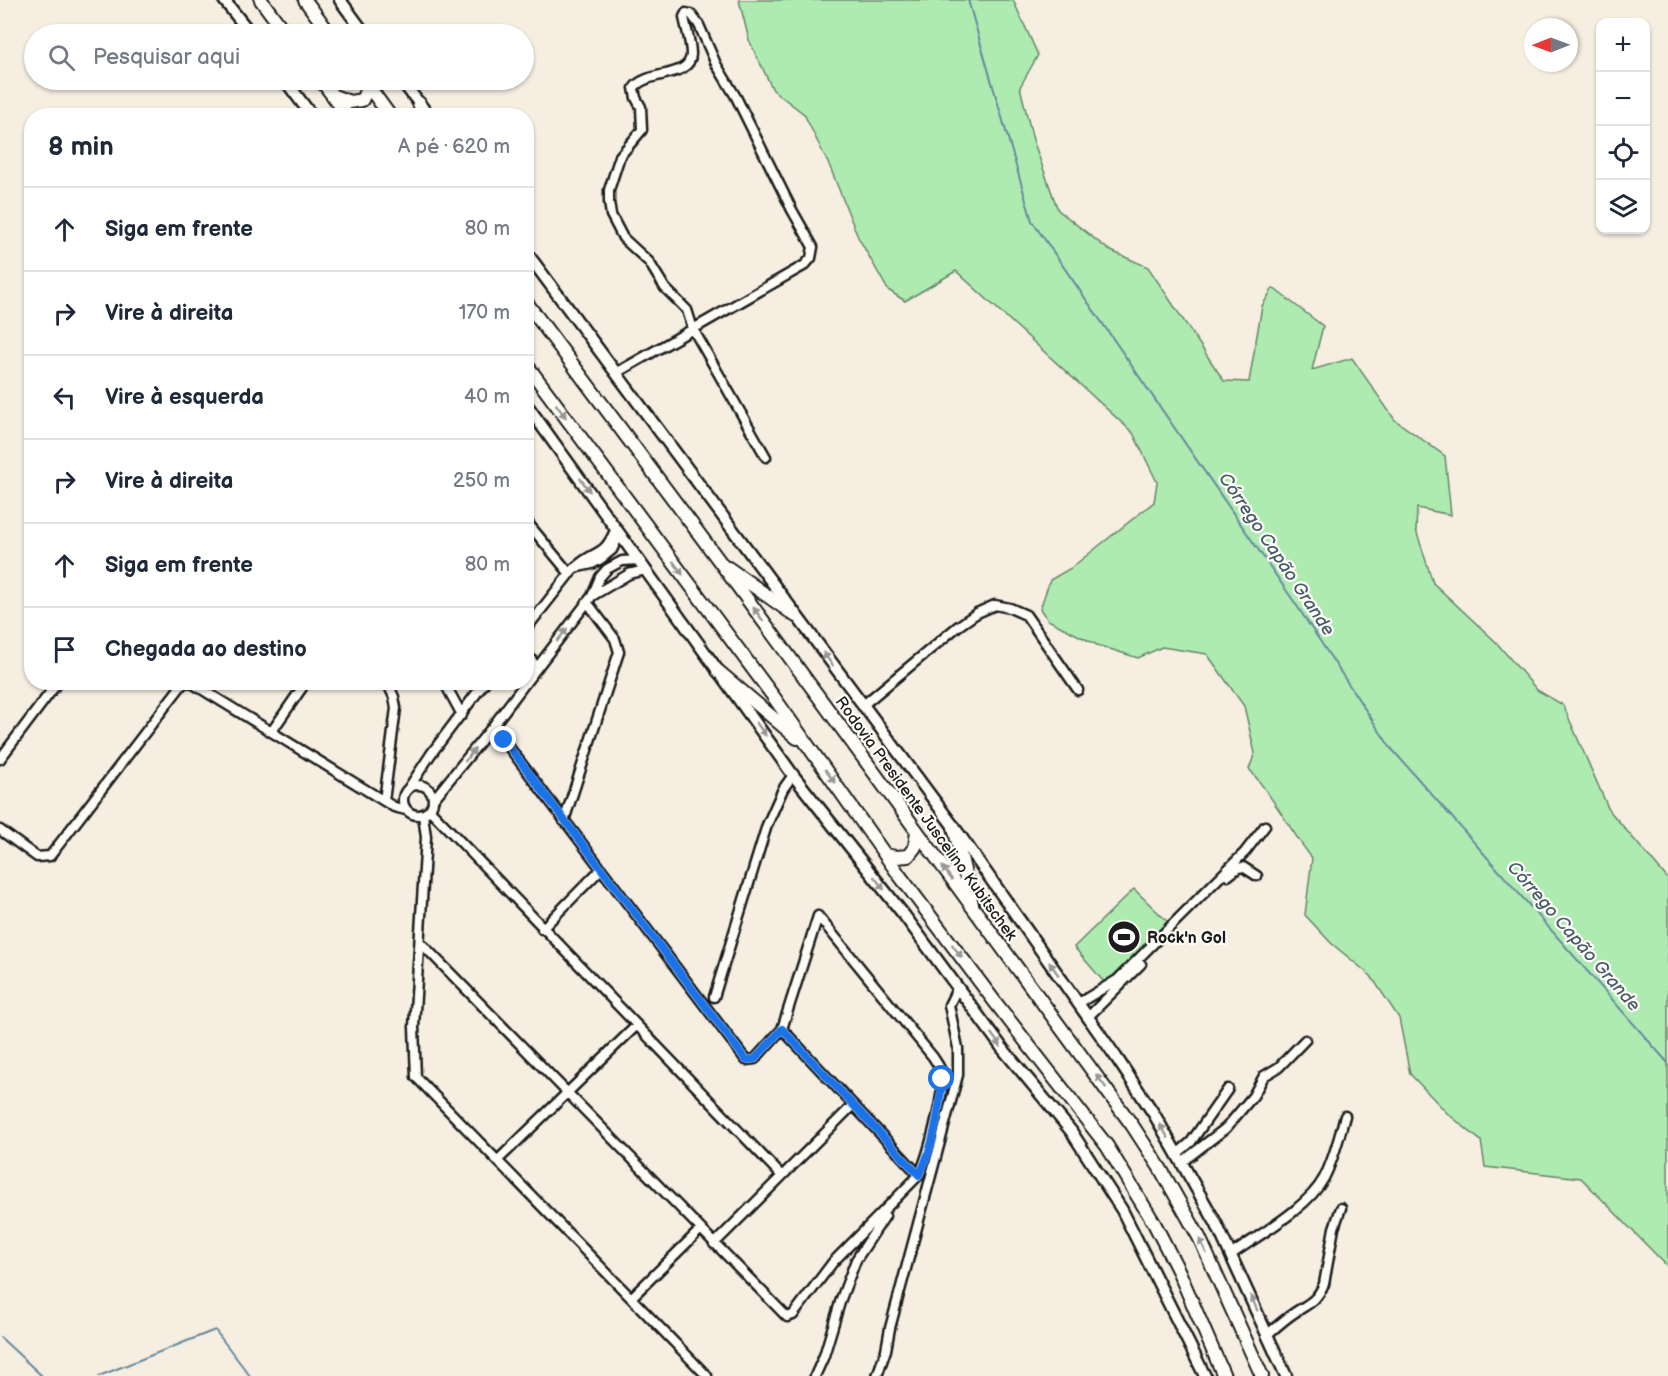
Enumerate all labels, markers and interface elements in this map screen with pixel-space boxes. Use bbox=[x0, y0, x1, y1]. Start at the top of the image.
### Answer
north arrow bbox=[1524, 18, 1578, 72]
map controls bbox=[1596, 18, 1650, 234]
button: + bbox=[1596, 18, 1650, 72]
search box bbox=[24, 24, 534, 90]
icon: search bbox=[45, 41, 78, 74]
text: Pesquisar aqui bbox=[93, 44, 240, 71]
button: − bbox=[1596, 72, 1650, 126]
button: locate bbox=[1596, 126, 1650, 180]
text: 8 min bbox=[48, 132, 114, 163]
text: A pé · 620 m bbox=[398, 135, 510, 159]
button: layers bbox=[1596, 180, 1650, 234]
icon: ahead bbox=[48, 213, 81, 246]
text: Siga em frente bbox=[105, 216, 253, 243]
text: 80 m bbox=[465, 217, 510, 241]
icon: right bbox=[48, 297, 81, 330]
text: Vire à direita bbox=[105, 300, 233, 327]
text: 170 m bbox=[459, 301, 510, 325]
icon: left bbox=[48, 381, 81, 414]
text: Vire à esquerda bbox=[105, 384, 264, 411]
text: 40 m bbox=[464, 385, 510, 409]
one-way arrow bbox=[555, 403, 568, 419]
icon: right bbox=[48, 465, 81, 498]
text: Vire à direita bbox=[105, 468, 233, 495]
text: 250 m bbox=[453, 469, 510, 493]
water label: Córrego Capão Grande bbox=[1214, 469, 1339, 640]
one-way arrow bbox=[579, 477, 591, 493]
icon: ahead bbox=[48, 549, 81, 582]
text: Siga em frente bbox=[105, 552, 253, 579]
text: 80 m bbox=[465, 553, 510, 577]
one-way arrow bbox=[671, 560, 683, 575]
one-way arrow bbox=[752, 607, 764, 623]
one-way arrow bbox=[555, 627, 568, 643]
icon: arrive bbox=[48, 633, 81, 666]
text: Chegada ao destino bbox=[105, 636, 307, 663]
one-way arrow bbox=[822, 652, 834, 668]
street label: Rodovia Presidente Juscelino Kubitschek bbox=[831, 693, 1021, 945]
one-way arrow bbox=[755, 720, 767, 736]
route end bbox=[490, 726, 516, 752]
one-way arrow bbox=[464, 747, 477, 763]
one-way arrow bbox=[823, 769, 835, 784]
water label: Córrego Capão Grande bbox=[1503, 857, 1645, 1016]
one-way arrow bbox=[941, 866, 953, 882]
one-way arrow bbox=[873, 876, 885, 891]
sports icon: Rock'n Gol bbox=[1106, 919, 1142, 955]
place label: Rock'n Gol bbox=[1147, 929, 1226, 948]
one-way arrow bbox=[951, 942, 963, 958]
one-way arrow bbox=[1048, 962, 1060, 978]
one-way arrow bbox=[990, 1031, 1002, 1047]
route start bbox=[928, 1065, 954, 1091]
one-way arrow bbox=[1095, 1073, 1107, 1089]
one-way arrow bbox=[1158, 1123, 1169, 1139]
one-way arrow bbox=[1199, 1238, 1208, 1255]
one-way arrow bbox=[1249, 1294, 1259, 1312]

